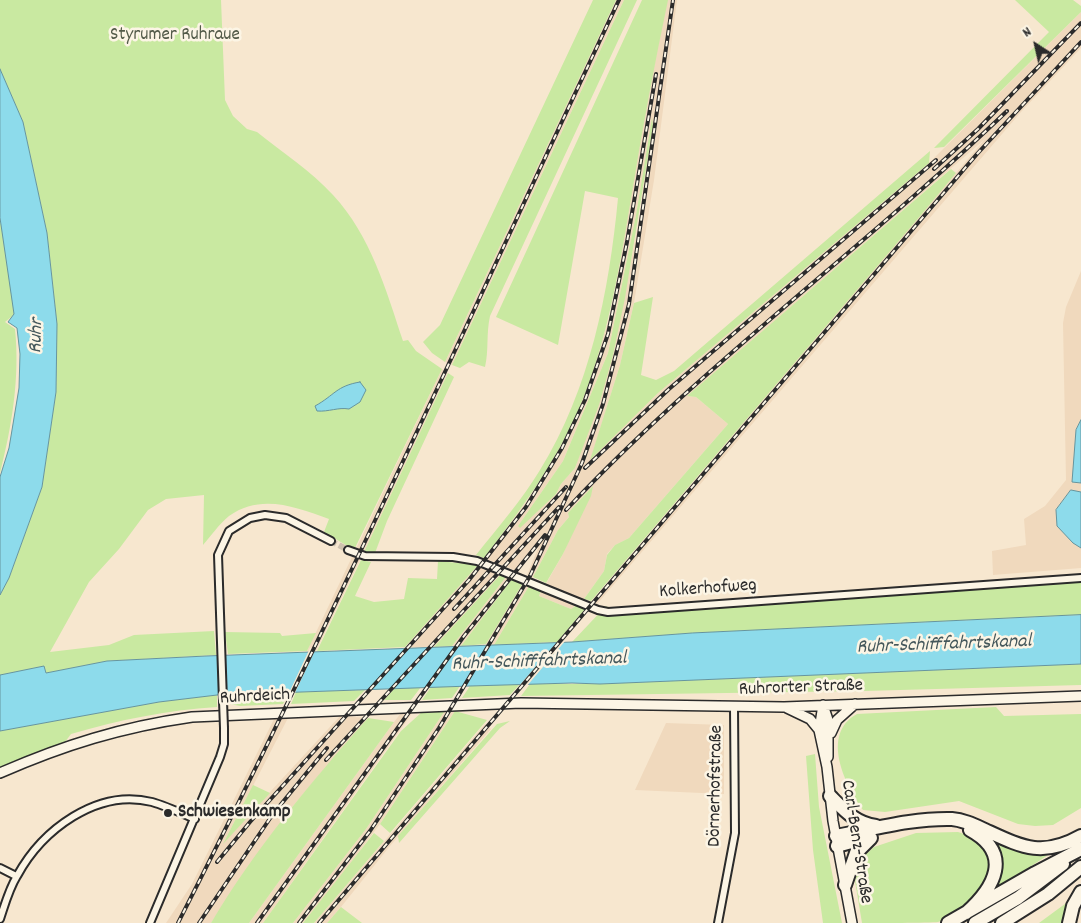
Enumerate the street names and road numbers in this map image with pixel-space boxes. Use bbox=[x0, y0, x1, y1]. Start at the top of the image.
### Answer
street label: Kolkerhofweg bbox=[658, 575, 758, 605]
street label: Ruhrorter Straße bbox=[739, 675, 863, 703]
street label: Ruhrdeich bbox=[219, 685, 291, 711]
street label: Dörnerhofstraße bbox=[705, 725, 729, 847]
street label: Carl-Benz-Straße bbox=[834, 779, 876, 905]

